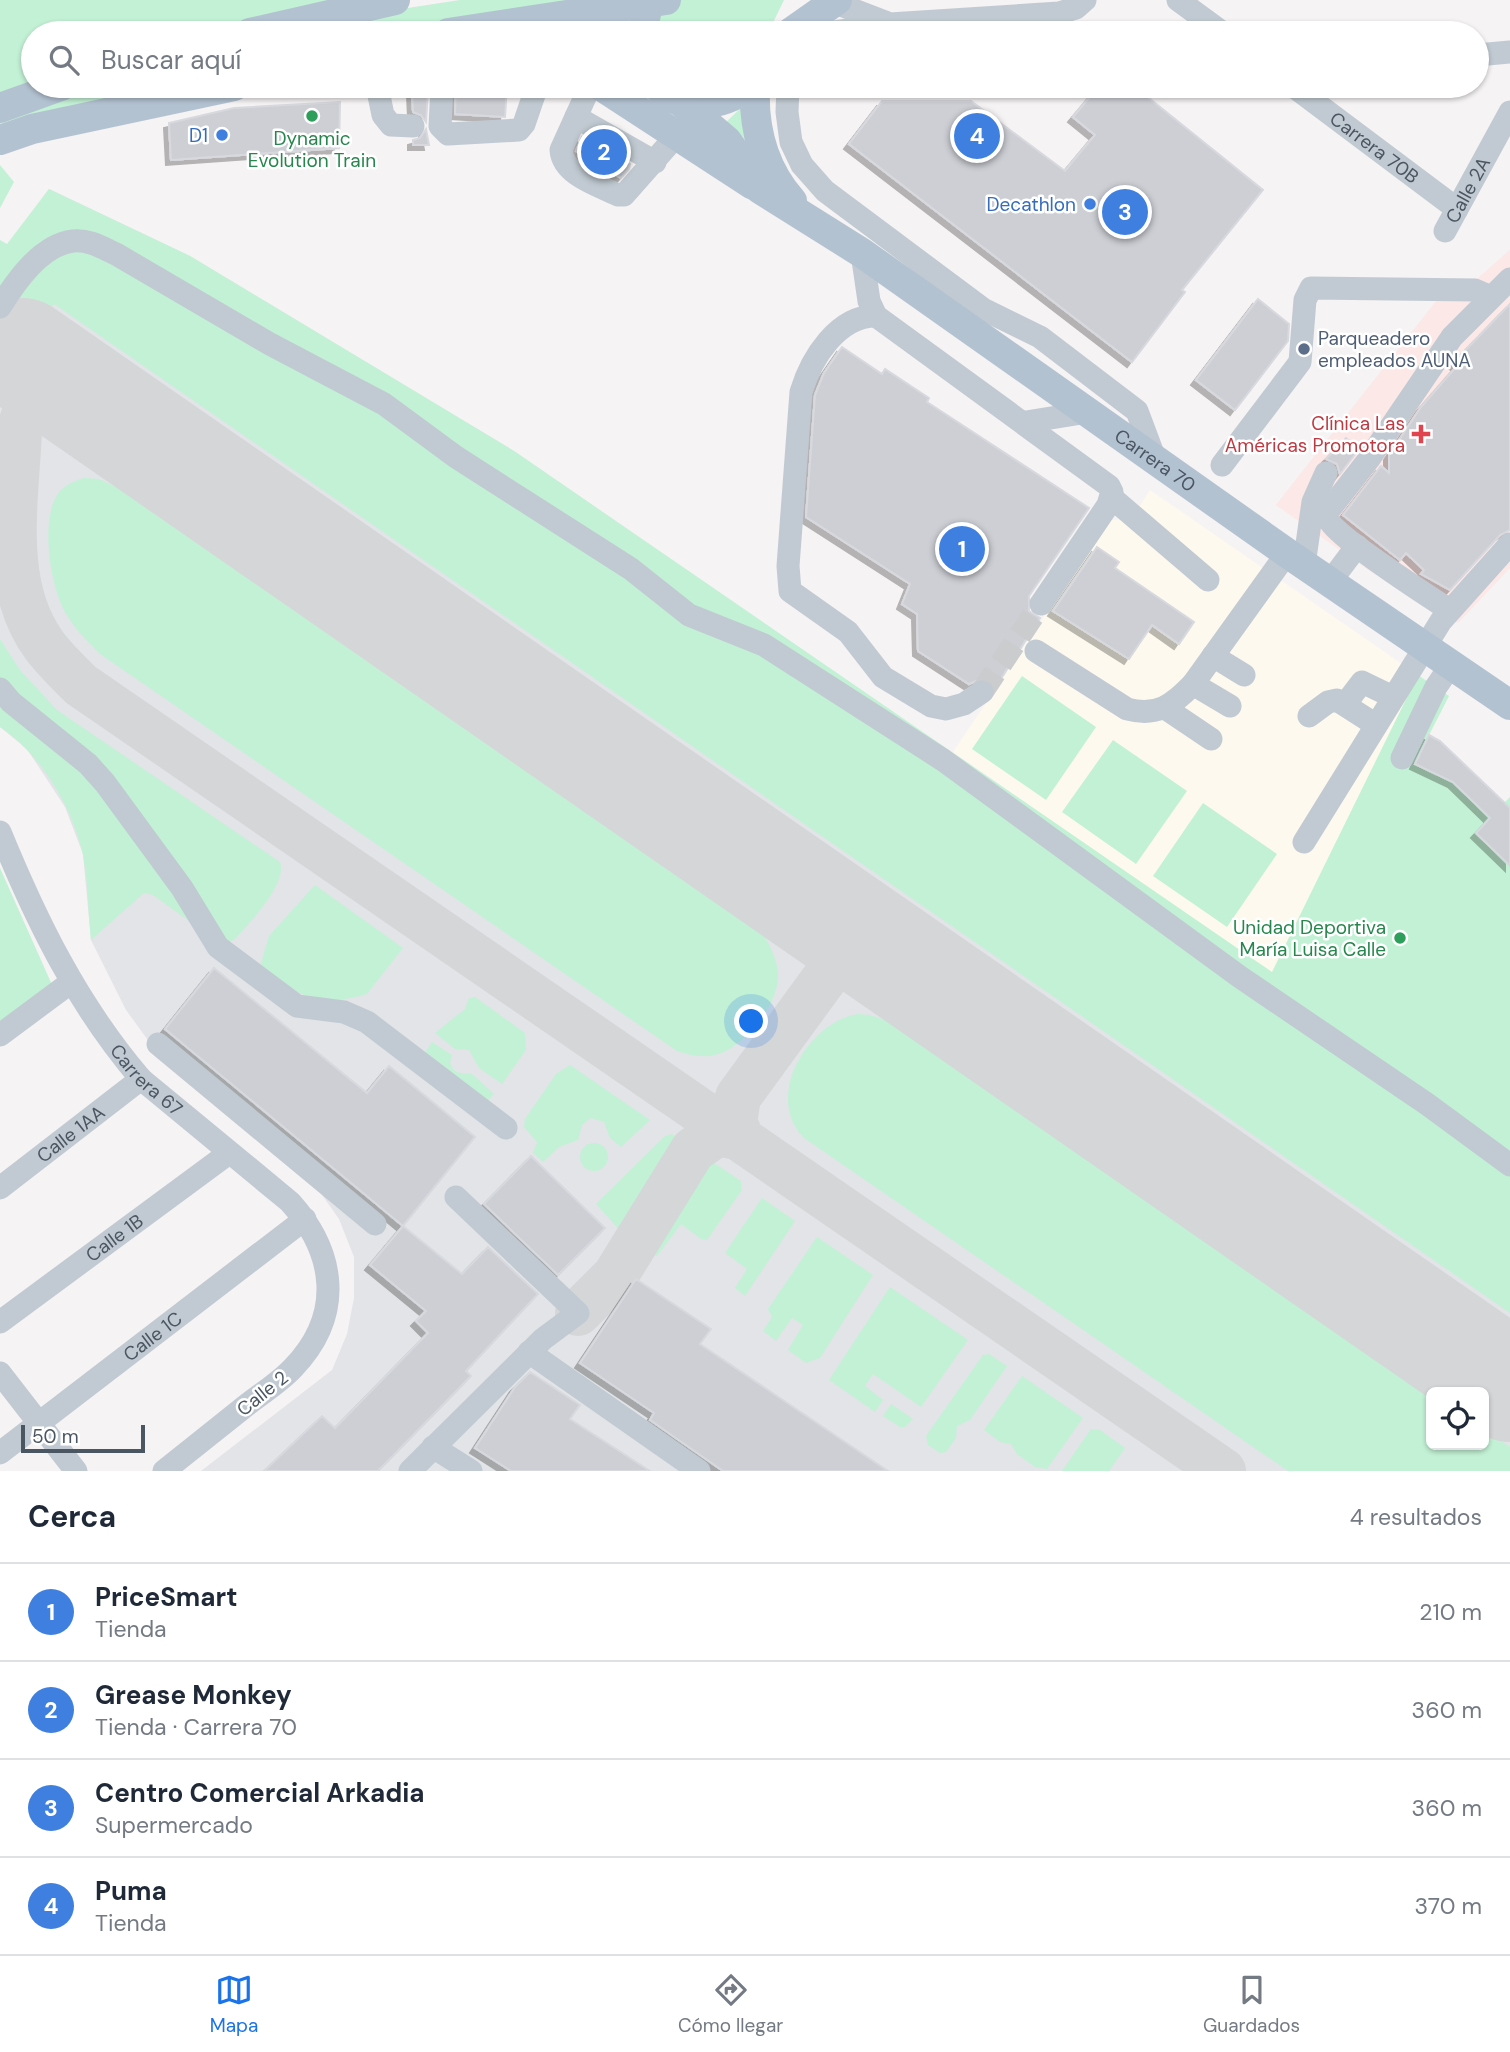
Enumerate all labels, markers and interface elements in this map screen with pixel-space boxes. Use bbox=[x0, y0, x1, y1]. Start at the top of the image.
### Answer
search box bbox=[21, 21, 1489, 98]
icon: search bbox=[45, 41, 83, 79]
text: Buscar aquí bbox=[101, 43, 241, 77]
street label: Carrera 70B bbox=[1325, 106, 1424, 189]
marker: Dynamic Evolution Train bbox=[304, 108, 320, 124]
pin: 4 bbox=[954, 110, 1000, 162]
place label: D1 bbox=[189, 123, 208, 148]
place label: Dynamic Evolution Train bbox=[248, 126, 376, 173]
pin: 2 bbox=[581, 126, 627, 178]
marker: D1 bbox=[214, 127, 230, 143]
street label: Calle 2A bbox=[1440, 152, 1496, 228]
pin: 3 bbox=[1102, 186, 1148, 238]
place label: Decathlon bbox=[986, 192, 1076, 217]
marker: Decathlon bbox=[1082, 196, 1098, 212]
place label: Parqueadero empleados AUNA bbox=[1318, 326, 1471, 373]
marker: Parqueadero empleados AUNA bbox=[1296, 341, 1312, 357]
place label: Clínica Las Américas Promotora bbox=[1225, 411, 1405, 458]
street label: Carrera 70 bbox=[1110, 423, 1201, 498]
marker: Clínica Las Américas Promotora bbox=[1411, 424, 1431, 444]
pin: 1 bbox=[939, 523, 985, 575]
place label: Unidad Deportiva María Luisa Calle bbox=[1233, 915, 1386, 962]
marker: Unidad Deportiva María Luisa Calle bbox=[1392, 930, 1408, 946]
your location bbox=[734, 1004, 768, 1038]
street label: Carrera 67 bbox=[104, 1039, 188, 1121]
street label: Calle 1AA bbox=[32, 1100, 110, 1168]
street label: Calle 1B bbox=[81, 1209, 148, 1268]
street label: Calle 1C bbox=[118, 1306, 187, 1367]
street label: Calle 2 bbox=[231, 1365, 293, 1422]
map controls bbox=[1426, 1387, 1489, 1450]
button: locate bbox=[1426, 1387, 1489, 1450]
scale bar bbox=[21, 1422, 145, 1454]
text: 50 m bbox=[32, 1424, 79, 1449]
text: Cerca bbox=[28, 1497, 116, 1536]
text: 4 resultados bbox=[1350, 1502, 1482, 1532]
text: PriceSmart bbox=[95, 1580, 237, 1614]
text: 1 bbox=[47, 1597, 55, 1627]
text: 210 m bbox=[1419, 1597, 1482, 1627]
text: Tienda bbox=[95, 1614, 167, 1644]
text: Grease Monkey bbox=[95, 1678, 292, 1712]
text: 2 bbox=[44, 1695, 58, 1725]
text: 360 m bbox=[1412, 1695, 1482, 1725]
text: Tienda · Carrera 70 bbox=[95, 1712, 297, 1742]
text: Centro Comercial Arkadia bbox=[95, 1776, 425, 1810]
text: 3 bbox=[44, 1793, 58, 1823]
text: 360 m bbox=[1412, 1793, 1482, 1823]
text: Supermercado bbox=[95, 1810, 253, 1840]
text: Puma bbox=[95, 1874, 167, 1908]
text: 4 bbox=[44, 1891, 58, 1921]
text: 370 m bbox=[1414, 1891, 1482, 1921]
text: Tienda bbox=[95, 1908, 167, 1938]
tab: Mapa bbox=[210, 1971, 258, 2038]
tab: Cómo llegar bbox=[678, 1971, 783, 2038]
tab: Guardados bbox=[1203, 1971, 1300, 2038]

